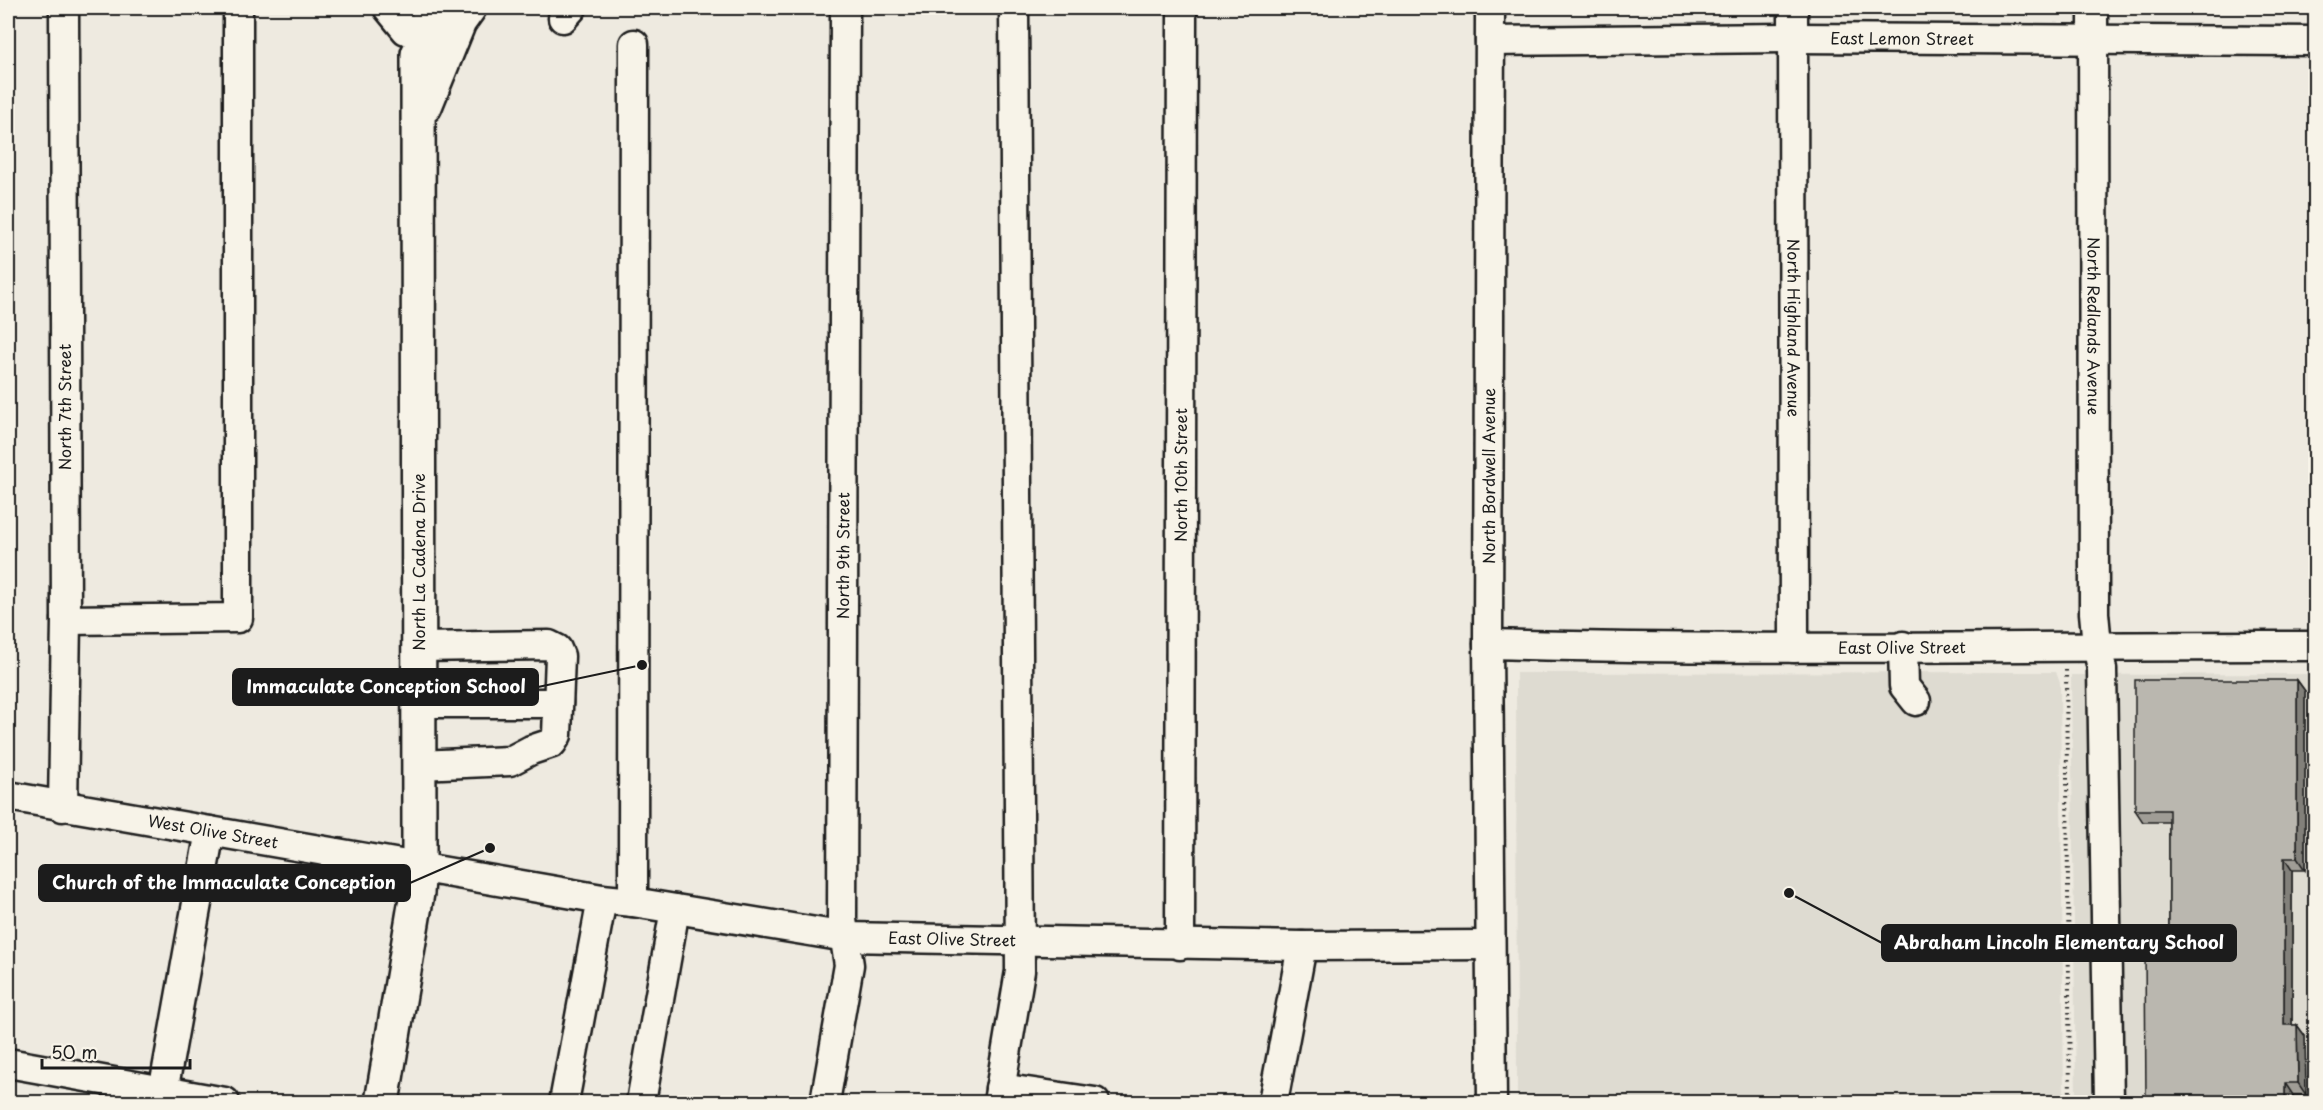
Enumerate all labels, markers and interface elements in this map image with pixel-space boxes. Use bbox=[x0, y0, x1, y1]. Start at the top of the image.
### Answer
street label: East Lemon Street bbox=[1830, 25, 1974, 50]
street label: North Redlands Avenue bbox=[2082, 237, 2107, 415]
street label: North Highland Avenue bbox=[1782, 239, 1807, 417]
street label: North 7th Street bbox=[52, 343, 76, 470]
street label: North Bordwell Avenue bbox=[1476, 388, 1500, 564]
street label: North 10th Street bbox=[1168, 407, 1192, 542]
street label: North La Cadena Drive bbox=[406, 473, 430, 651]
street label: North 9th Street bbox=[830, 492, 854, 619]
street label: East Olive Street bbox=[1838, 634, 1966, 659]
callout: Immaculate Conception School bbox=[233, 669, 538, 705]
text: Immaculate Conception School bbox=[246, 672, 526, 699]
street label: West Olive Street bbox=[146, 807, 281, 854]
callout: Church of the Immaculate Conception bbox=[39, 865, 410, 901]
text: Church of the Immaculate Conception bbox=[52, 868, 396, 895]
street label: East Olive Street bbox=[888, 925, 1017, 951]
callout: Abraham Lincoln Elementary School bbox=[1882, 925, 2236, 961]
text: Abraham Lincoln Elementary School bbox=[1894, 928, 2224, 955]
scale bar bbox=[42, 1032, 190, 1070]
text: 50 m bbox=[51, 1038, 98, 1065]

